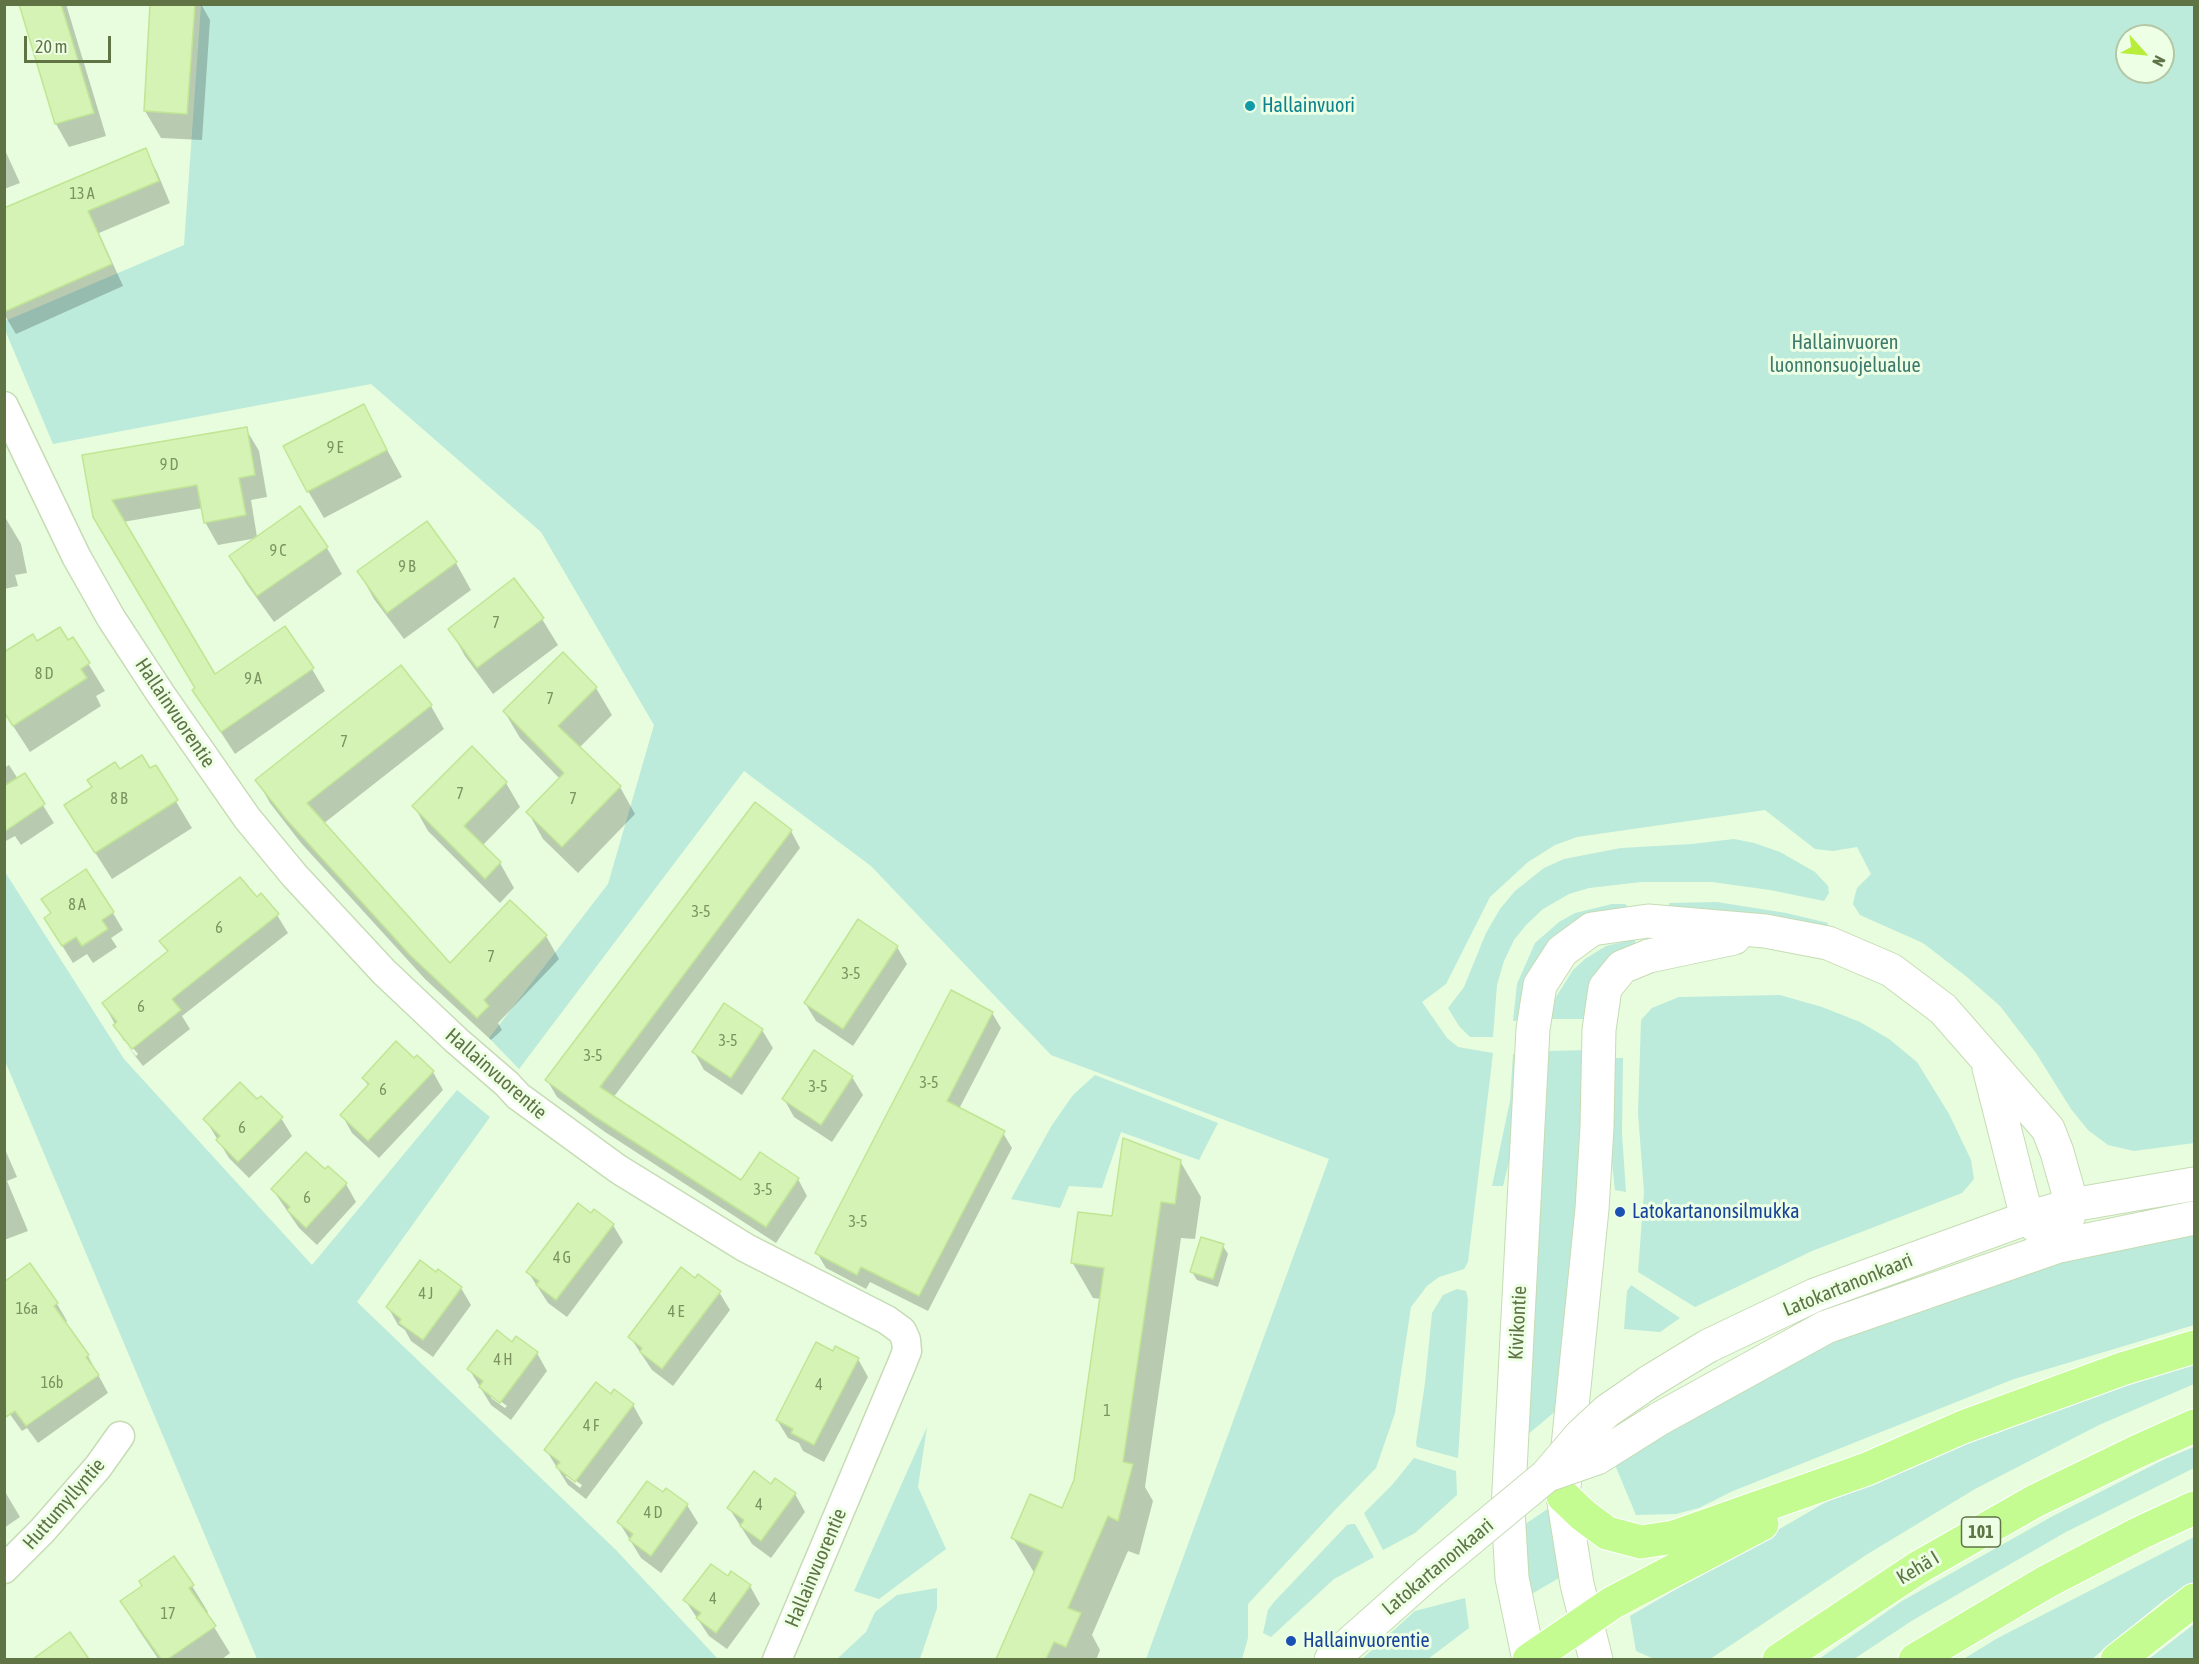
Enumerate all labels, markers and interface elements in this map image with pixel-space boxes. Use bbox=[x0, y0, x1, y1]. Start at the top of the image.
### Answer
scale bar bbox=[27, 24, 114, 62]
north arrow bbox=[2115, 24, 2175, 84]
text: 20 m bbox=[35, 36, 67, 57]
text: N bbox=[2149, 53, 2169, 70]
place label: Hallainvuori bbox=[1262, 94, 1355, 118]
marker: Hallainvuori bbox=[1243, 99, 1257, 113]
house number: 13 A bbox=[69, 184, 95, 204]
park label: Hallainvuoren luonnonsuojelualue bbox=[1770, 331, 1920, 378]
house number: 9 E bbox=[327, 438, 343, 458]
house number: 9 D bbox=[160, 455, 178, 475]
house number: 9 C bbox=[270, 541, 286, 561]
house number: 9 B bbox=[398, 557, 416, 577]
house number: 7 bbox=[492, 613, 500, 633]
street label: Hallainvuorentie bbox=[130, 654, 220, 772]
house number: 8 D bbox=[35, 664, 53, 684]
house number: 9 A bbox=[244, 669, 262, 689]
house number: 7 bbox=[546, 689, 554, 709]
house number: 7 bbox=[340, 732, 348, 752]
house number: 7 bbox=[456, 784, 464, 804]
house number: 8 B bbox=[110, 789, 128, 809]
house number: 7 bbox=[569, 789, 577, 809]
house number: 8 A bbox=[68, 895, 86, 915]
house number: 3-5 bbox=[691, 902, 711, 922]
house number: 6 bbox=[215, 918, 223, 938]
house number: 7 bbox=[487, 947, 495, 967]
house number: 3-5 bbox=[841, 964, 861, 984]
house number: 6 bbox=[137, 997, 145, 1017]
street label: Hallainvuorentie bbox=[440, 1023, 552, 1125]
house number: 3-5 bbox=[718, 1031, 738, 1051]
house number: 3-5 bbox=[583, 1046, 603, 1066]
house number: 3-5 bbox=[919, 1073, 939, 1093]
house number: 3-5 bbox=[808, 1077, 828, 1097]
house number: 6 bbox=[379, 1080, 387, 1100]
house number: 6 bbox=[238, 1118, 246, 1138]
house number: 3-5 bbox=[753, 1180, 773, 1200]
house number: 6 bbox=[303, 1188, 311, 1208]
place label: Latokartanonsilmukka bbox=[1632, 1200, 1800, 1224]
marker: Latokartanonsilmukka bbox=[1613, 1205, 1627, 1219]
house number: 3-5 bbox=[848, 1212, 868, 1232]
house number: 4 G bbox=[553, 1248, 571, 1268]
street label: Latokartanonkaari bbox=[1780, 1248, 1916, 1322]
house number: 4 J bbox=[419, 1284, 433, 1304]
street label: Kivikontie bbox=[1504, 1285, 1532, 1361]
house number: 16a bbox=[16, 1299, 38, 1319]
house number: 4 E bbox=[668, 1302, 684, 1322]
house number: 4 H bbox=[493, 1350, 513, 1370]
house number: 16b bbox=[41, 1373, 63, 1393]
house number: 4 bbox=[815, 1375, 823, 1395]
house number: 1 bbox=[1103, 1401, 1111, 1421]
house number: 4 F bbox=[583, 1416, 599, 1436]
street label: Huttumyllyntie bbox=[18, 1454, 110, 1554]
house number: 4 bbox=[755, 1495, 763, 1515]
house number: 4 D bbox=[644, 1503, 662, 1523]
street label: Hallainvuorentie bbox=[780, 1505, 852, 1631]
street label: Latokartanonkaari bbox=[1378, 1514, 1498, 1620]
road number: 101 bbox=[1962, 1517, 2000, 1547]
street label: Kehä I bbox=[1892, 1546, 1944, 1590]
house number: 4 bbox=[709, 1589, 717, 1609]
house number: 17 bbox=[160, 1604, 176, 1624]
place label: Hallainvuorentie bbox=[1303, 1629, 1430, 1653]
marker: Hallainvuorentie bbox=[1284, 1634, 1298, 1648]

